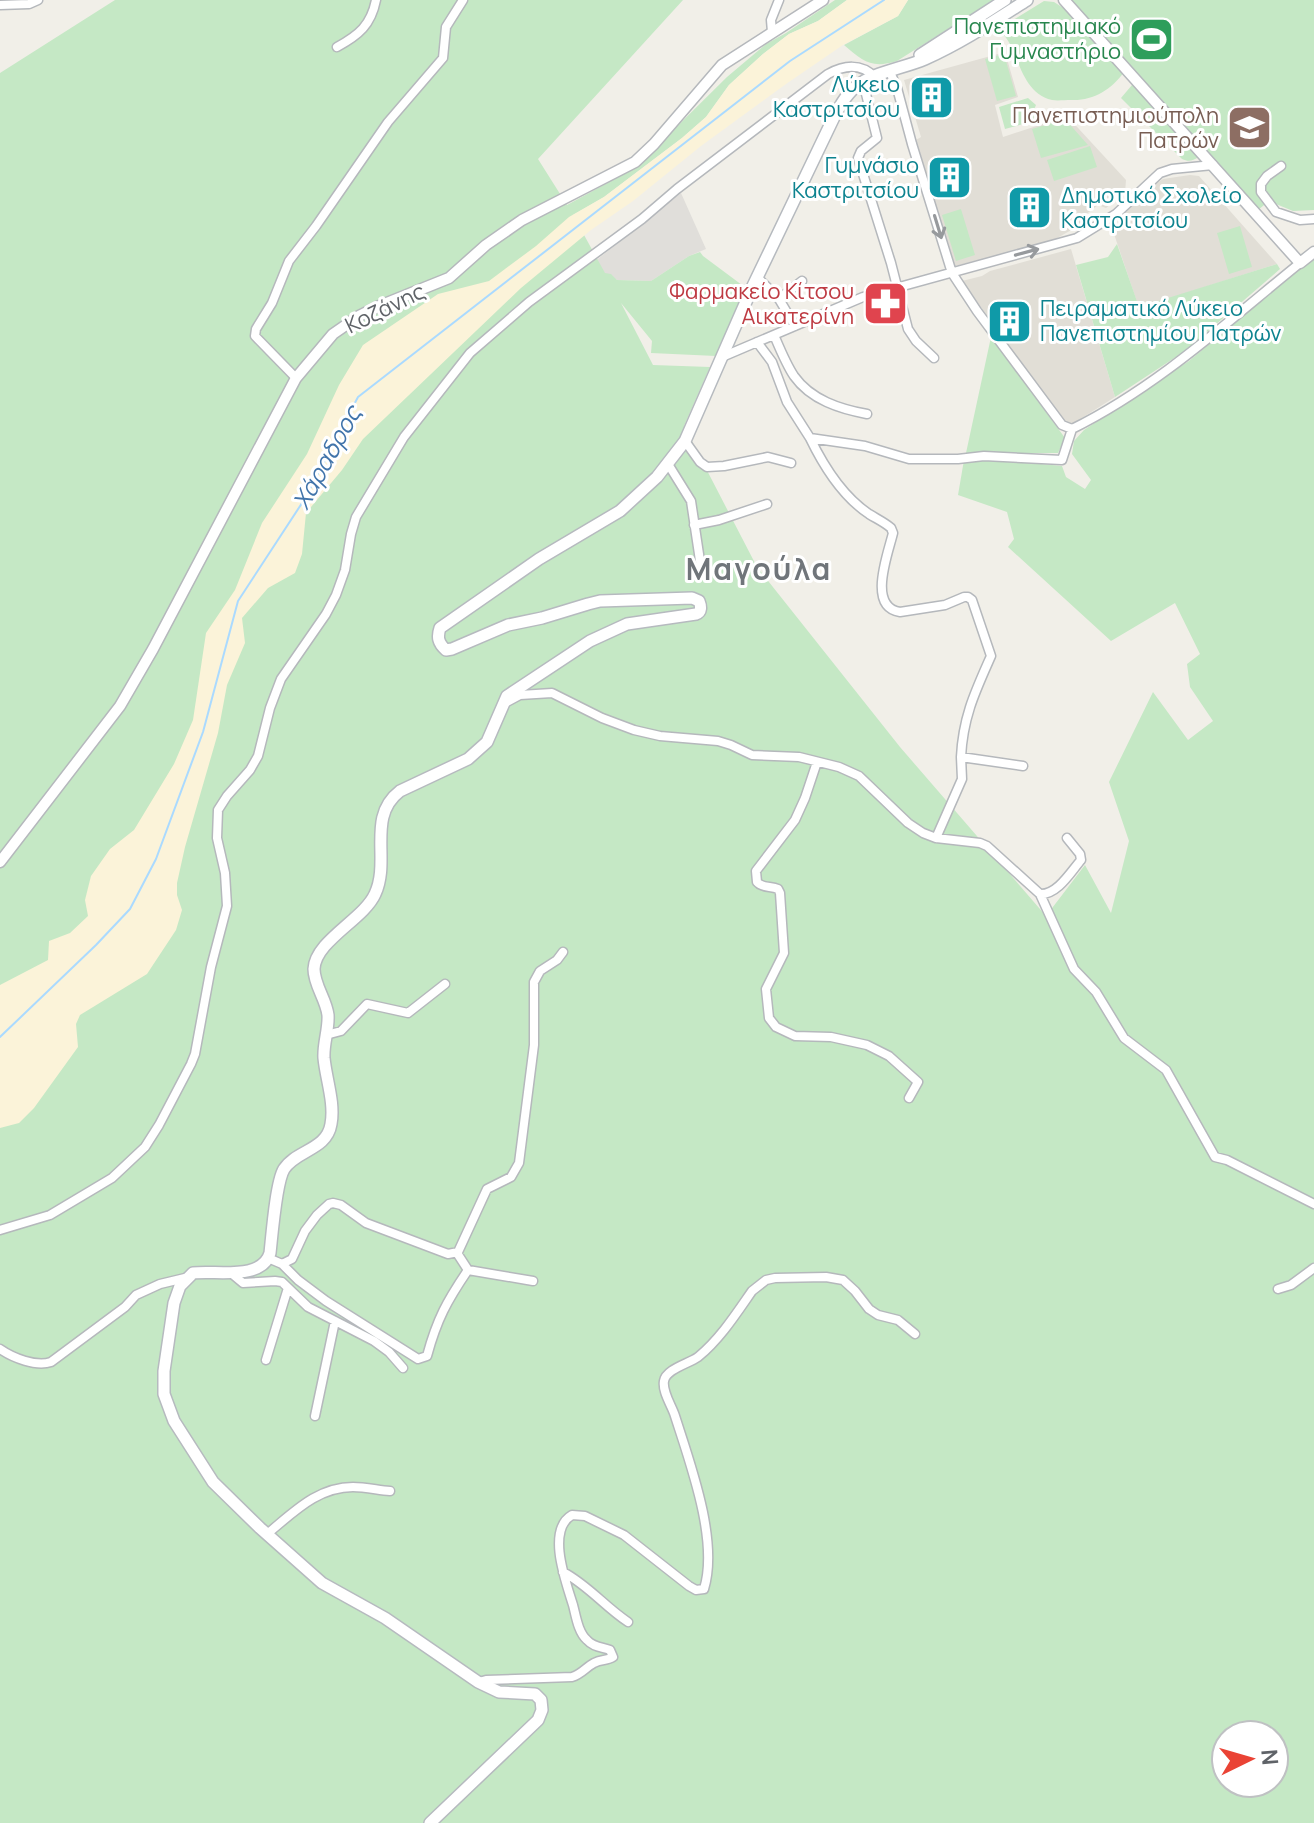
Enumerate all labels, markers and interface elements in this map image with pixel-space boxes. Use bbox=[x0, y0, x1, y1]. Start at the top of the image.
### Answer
place label: Πανεπιστημιακό Γυμναστήριο bbox=[954, 11, 1121, 66]
sports icon: Πανεπιστημιακό Γυμναστήριο bbox=[1128, 15, 1176, 63]
place label: Λύκειο Καστριτσίου bbox=[773, 69, 900, 124]
building icon: Λύκειο Καστριτσίου bbox=[907, 73, 955, 121]
place label: Πανεπιστημιούπολη Πατρών bbox=[1012, 100, 1219, 155]
school or university icon: Πανεπιστημιούπολη Πατρών bbox=[1226, 104, 1274, 152]
place label: Γυμνάσιο Καστριτσίου bbox=[792, 150, 919, 205]
building icon: Γυμνάσιο Καστριτσίου bbox=[926, 154, 974, 202]
place label: Δημοτικό Σχολείο Καστριτσίου bbox=[1061, 180, 1242, 235]
building icon: Δημοτικό Σχολείο Καστριτσίου bbox=[1006, 184, 1054, 232]
one-way arrow bbox=[931, 213, 946, 239]
one-way arrow bbox=[1014, 244, 1040, 259]
street label: Κοζάνης bbox=[340, 276, 430, 340]
place label: Φαρμακείο Κίτσου Αικατερίνη bbox=[669, 276, 854, 331]
pharmacy icon: Φαρμακείο Κίτσου Αικατερίνη bbox=[861, 280, 909, 328]
place label: Πειραματικό Λύκειο Πανεπιστημίου Πατρών bbox=[1040, 293, 1281, 348]
building icon: Πειραματικό Λύκειο Πανεπιστημίου Πατρών bbox=[985, 297, 1033, 345]
water label: Χάραδρος bbox=[284, 398, 369, 515]
district label: Μαγούλα bbox=[686, 548, 832, 589]
north arrow bbox=[1210, 1719, 1290, 1799]
text: N bbox=[1254, 1748, 1286, 1766]

